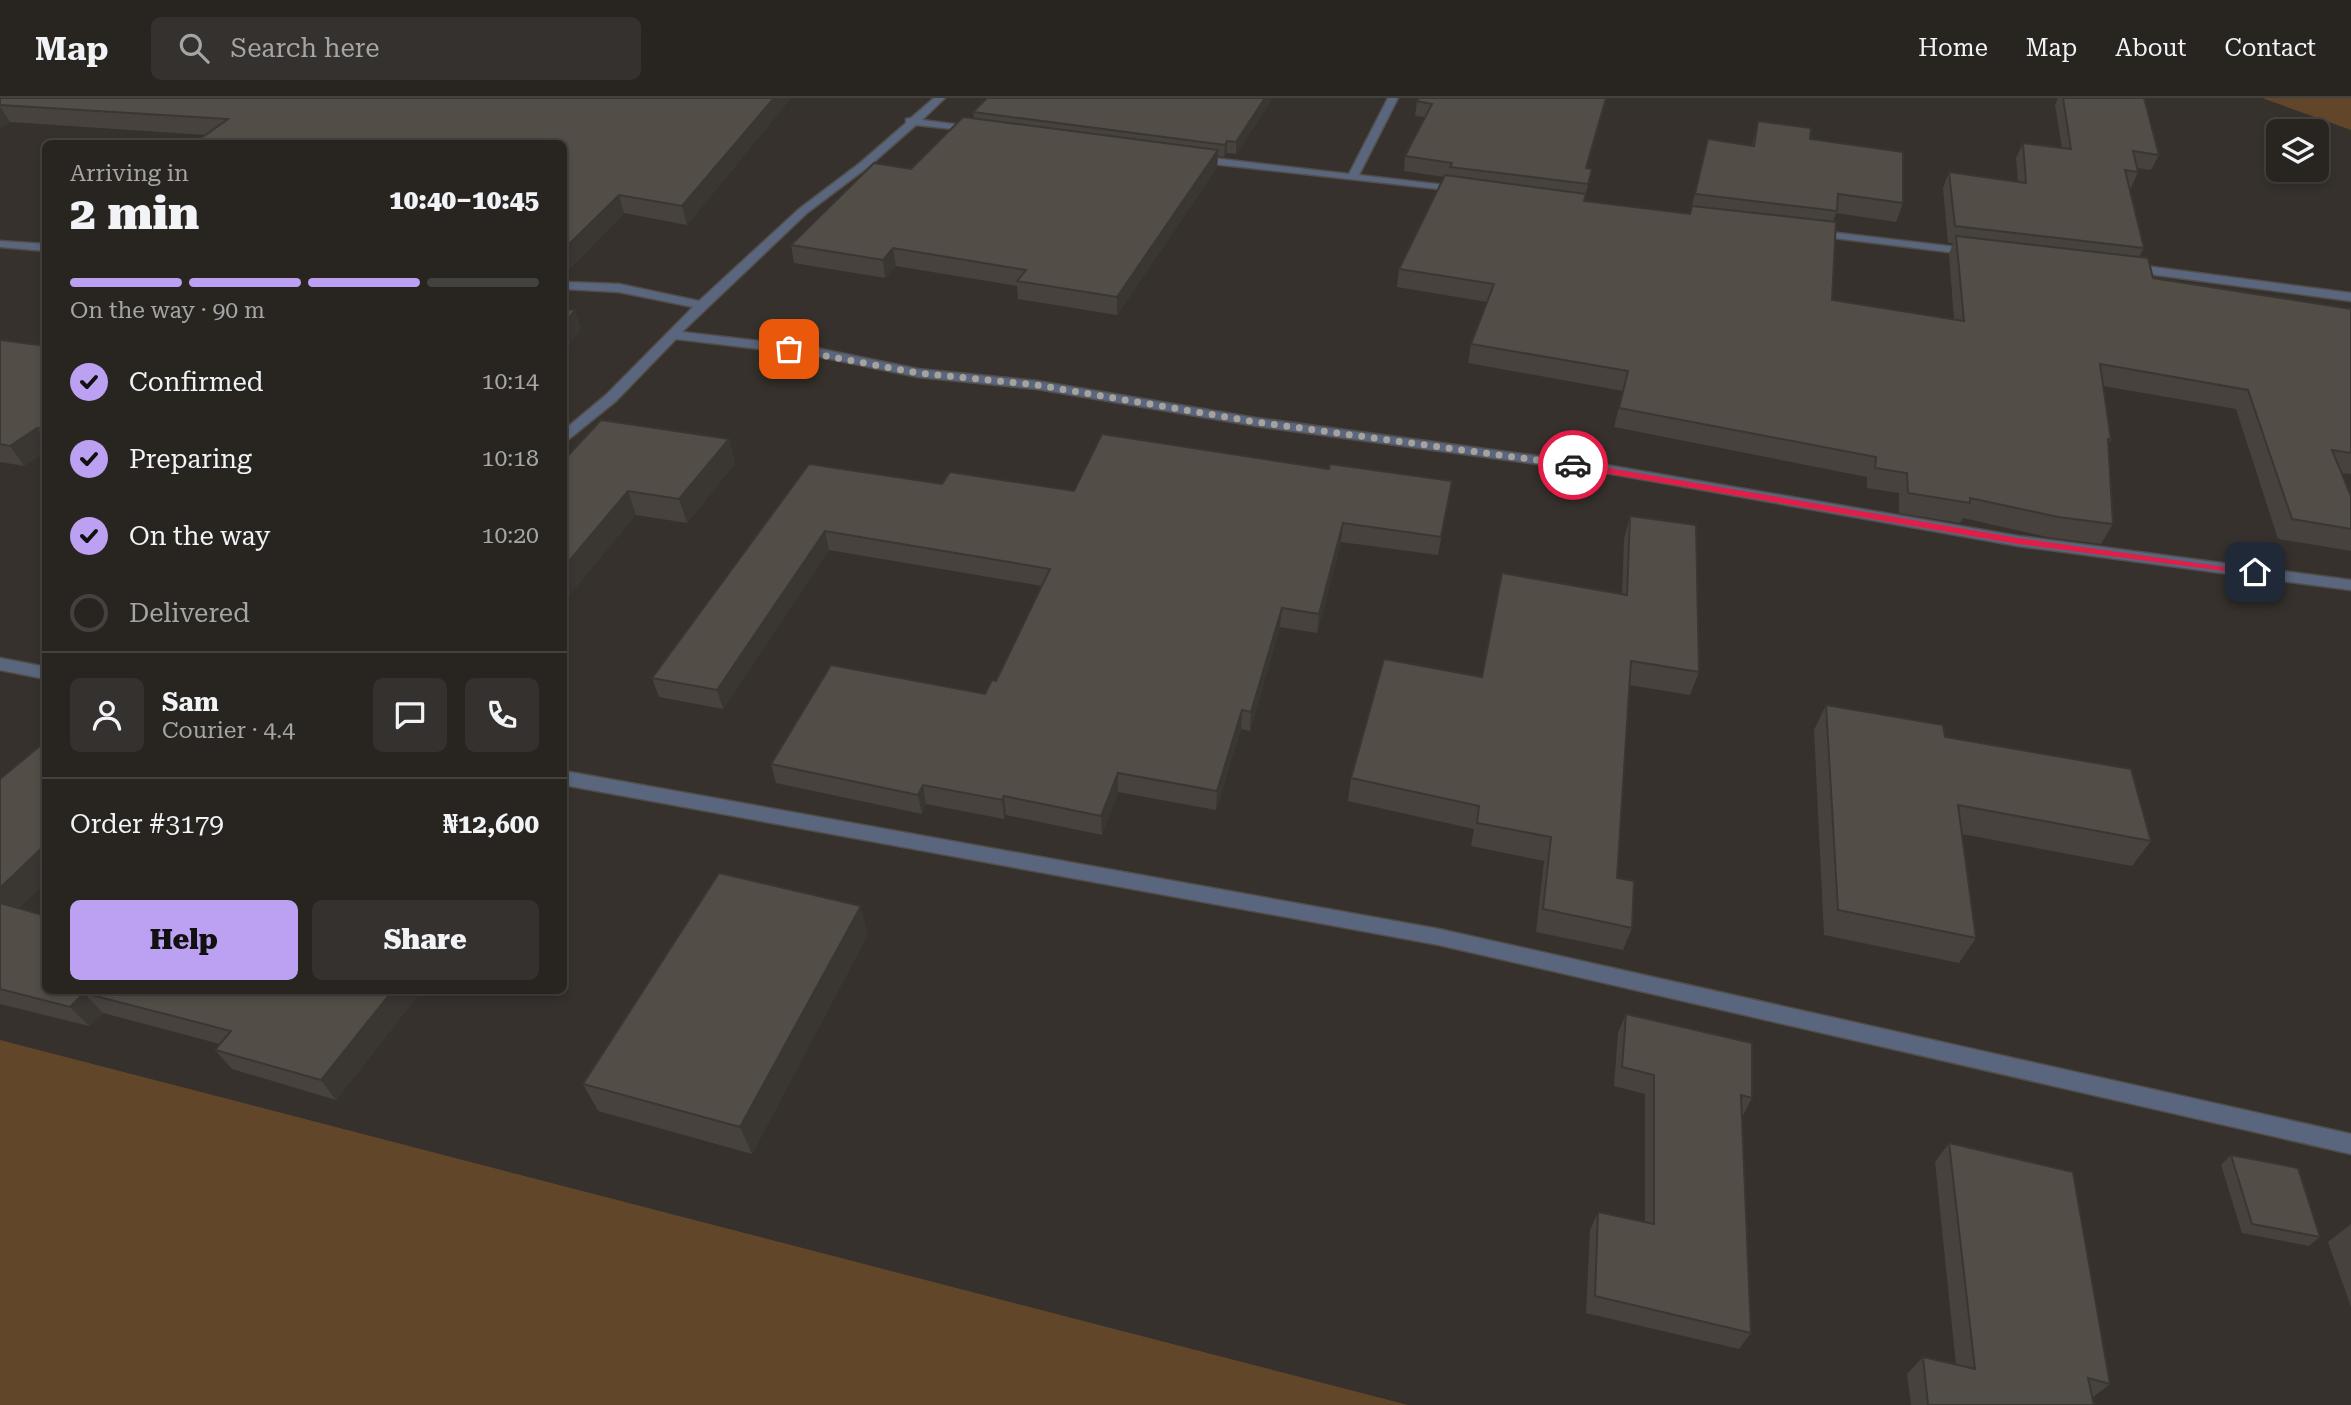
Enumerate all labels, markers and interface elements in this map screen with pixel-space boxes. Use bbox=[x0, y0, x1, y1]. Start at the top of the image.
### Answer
search box bbox=[151, 17, 641, 80]
text: Map bbox=[35, 29, 109, 68]
icon: search bbox=[175, 29, 213, 67]
text: Search here bbox=[231, 33, 380, 63]
text: Home bbox=[1918, 34, 1988, 62]
text: Map bbox=[2026, 34, 2077, 62]
text: About bbox=[2115, 34, 2186, 62]
text: Contact bbox=[2224, 34, 2316, 62]
map controls bbox=[2266, 119, 2329, 182]
button: layers bbox=[2266, 119, 2329, 182]
text: Arriving in bbox=[70, 160, 189, 187]
text: 10:40–10:45 bbox=[389, 185, 539, 215]
text: 2 min bbox=[70, 186, 199, 240]
text: On the way · 90 m bbox=[70, 297, 265, 324]
pin bbox=[759, 319, 819, 379]
icon: bag bbox=[770, 330, 808, 368]
icon: check bbox=[70, 363, 108, 401]
text: Confirmed bbox=[129, 367, 264, 397]
text: 10:14 bbox=[482, 368, 539, 395]
courier bbox=[1538, 430, 1608, 500]
icon: check bbox=[70, 440, 108, 478]
text: Preparing bbox=[129, 444, 252, 474]
text: 10:18 bbox=[482, 445, 539, 472]
icon: car bbox=[1554, 446, 1592, 484]
icon: check bbox=[70, 517, 108, 555]
text: On the way bbox=[129, 521, 270, 551]
text: 10:20 bbox=[482, 522, 539, 549]
pin bbox=[2225, 542, 2285, 602]
icon: home bbox=[2236, 553, 2274, 591]
text: Delivered bbox=[129, 598, 250, 628]
button: person bbox=[70, 678, 144, 752]
button: chat bbox=[373, 678, 447, 752]
button: phone bbox=[465, 678, 539, 752]
text: Sam bbox=[162, 687, 219, 717]
text: Courier · 4.4 bbox=[162, 717, 295, 744]
text: Order #3179 bbox=[70, 809, 224, 839]
text: ₦12,600 bbox=[443, 809, 539, 839]
button: Help bbox=[70, 900, 298, 980]
button: Share bbox=[312, 900, 539, 980]

